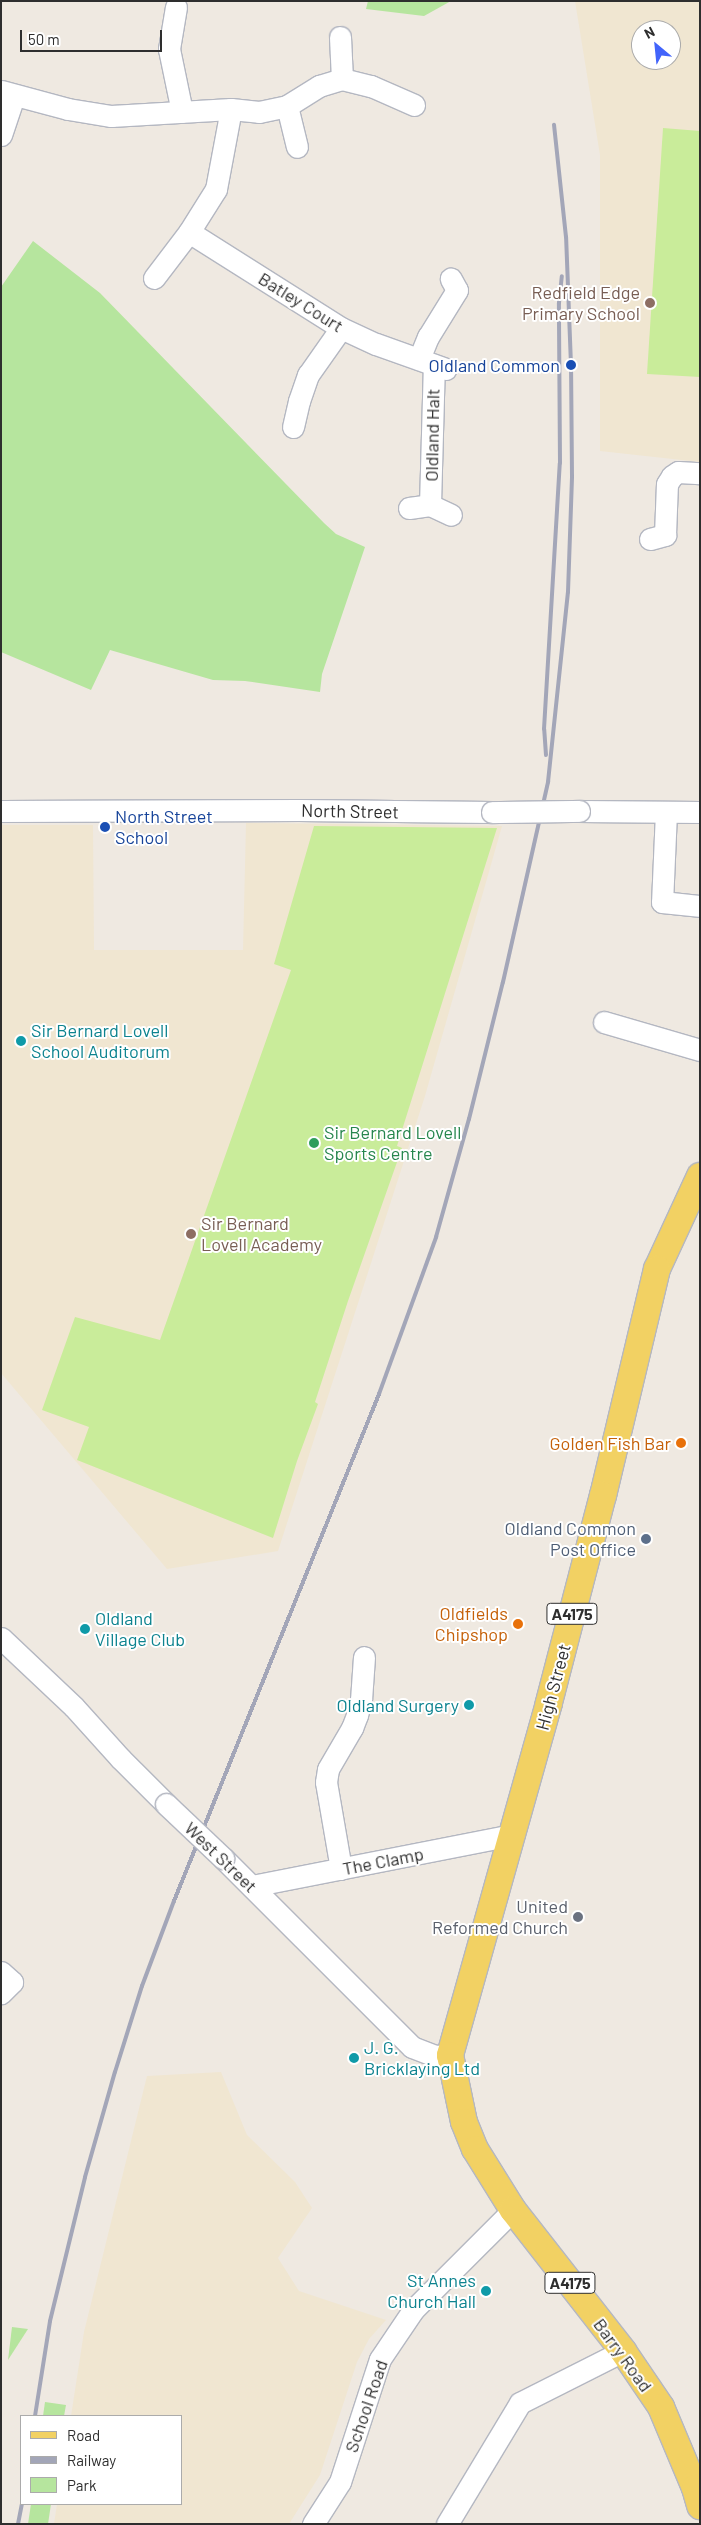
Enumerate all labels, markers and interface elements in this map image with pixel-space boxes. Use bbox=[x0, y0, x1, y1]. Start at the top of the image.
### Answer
scale bar bbox=[22, 20, 165, 52]
north arrow bbox=[631, 20, 681, 70]
text: N bbox=[641, 23, 657, 42]
text: 50 m bbox=[28, 30, 60, 48]
street label: Batley Court bbox=[255, 267, 347, 337]
place label: Redfield Edge Primary School bbox=[522, 282, 640, 324]
marker: Redfield Edge Primary School bbox=[644, 297, 656, 309]
place label: Oldland Common bbox=[429, 354, 560, 376]
marker: Oldland Common bbox=[564, 358, 578, 372]
street label: Oldland Halt bbox=[420, 388, 444, 482]
street label: North Street bbox=[301, 799, 399, 823]
place label: North Street School bbox=[115, 806, 213, 849]
marker: North Street School bbox=[99, 821, 111, 833]
place label: Sir Bernard Lovell School Auditorum bbox=[31, 1020, 170, 1062]
marker: Sir Bernard Lovell School Auditorum bbox=[15, 1035, 27, 1047]
place label: Sir Bernard Lovell Sports Centre bbox=[324, 1122, 461, 1164]
marker: Sir Bernard Lovell Sports Centre bbox=[308, 1137, 320, 1149]
place label: Sir Bernard Lovell Academy bbox=[201, 1213, 322, 1256]
marker: Sir Bernard Lovell Academy bbox=[185, 1228, 197, 1240]
place label: Golden Fish Bar bbox=[550, 1432, 671, 1454]
marker: Golden Fish Bar bbox=[675, 1437, 687, 1449]
place label: Oldland Common Post Office bbox=[505, 1518, 636, 1560]
marker: Oldland Common Post Office bbox=[640, 1533, 652, 1545]
road number: A4175 bbox=[546, 1600, 598, 1628]
place label: Oldfields Chipshop bbox=[435, 1603, 508, 1646]
place label: Oldland Village Club bbox=[95, 1608, 185, 1650]
marker: Oldfields Chipshop bbox=[512, 1618, 524, 1630]
marker: Oldland Village Club bbox=[79, 1623, 91, 1635]
street label: High Street bbox=[531, 1641, 575, 1733]
place label: Oldland Surgery bbox=[336, 1694, 459, 1716]
marker: Oldland Surgery bbox=[463, 1699, 475, 1711]
street label: West Street bbox=[180, 1817, 262, 1897]
street label: The Clamp bbox=[341, 1843, 425, 1879]
place label: United Reformed Church bbox=[432, 1896, 568, 1938]
marker: United Reformed Church bbox=[572, 1911, 584, 1923]
place label: J. G. Bricklaying Ltd bbox=[364, 2037, 480, 2080]
marker: J. G. Bricklaying Ltd bbox=[348, 2052, 360, 2064]
place label: St Annes Church Hall bbox=[387, 2270, 476, 2312]
road number: A4175 bbox=[544, 2270, 596, 2296]
marker: St Annes Church Hall bbox=[480, 2285, 492, 2297]
street label: Barry Road bbox=[589, 2314, 657, 2396]
street label: School Road bbox=[340, 2357, 392, 2455]
legend bbox=[20, 2415, 182, 2505]
text: Road bbox=[67, 2426, 100, 2444]
text: Railway bbox=[67, 2451, 116, 2469]
text: Park bbox=[67, 2476, 96, 2494]

